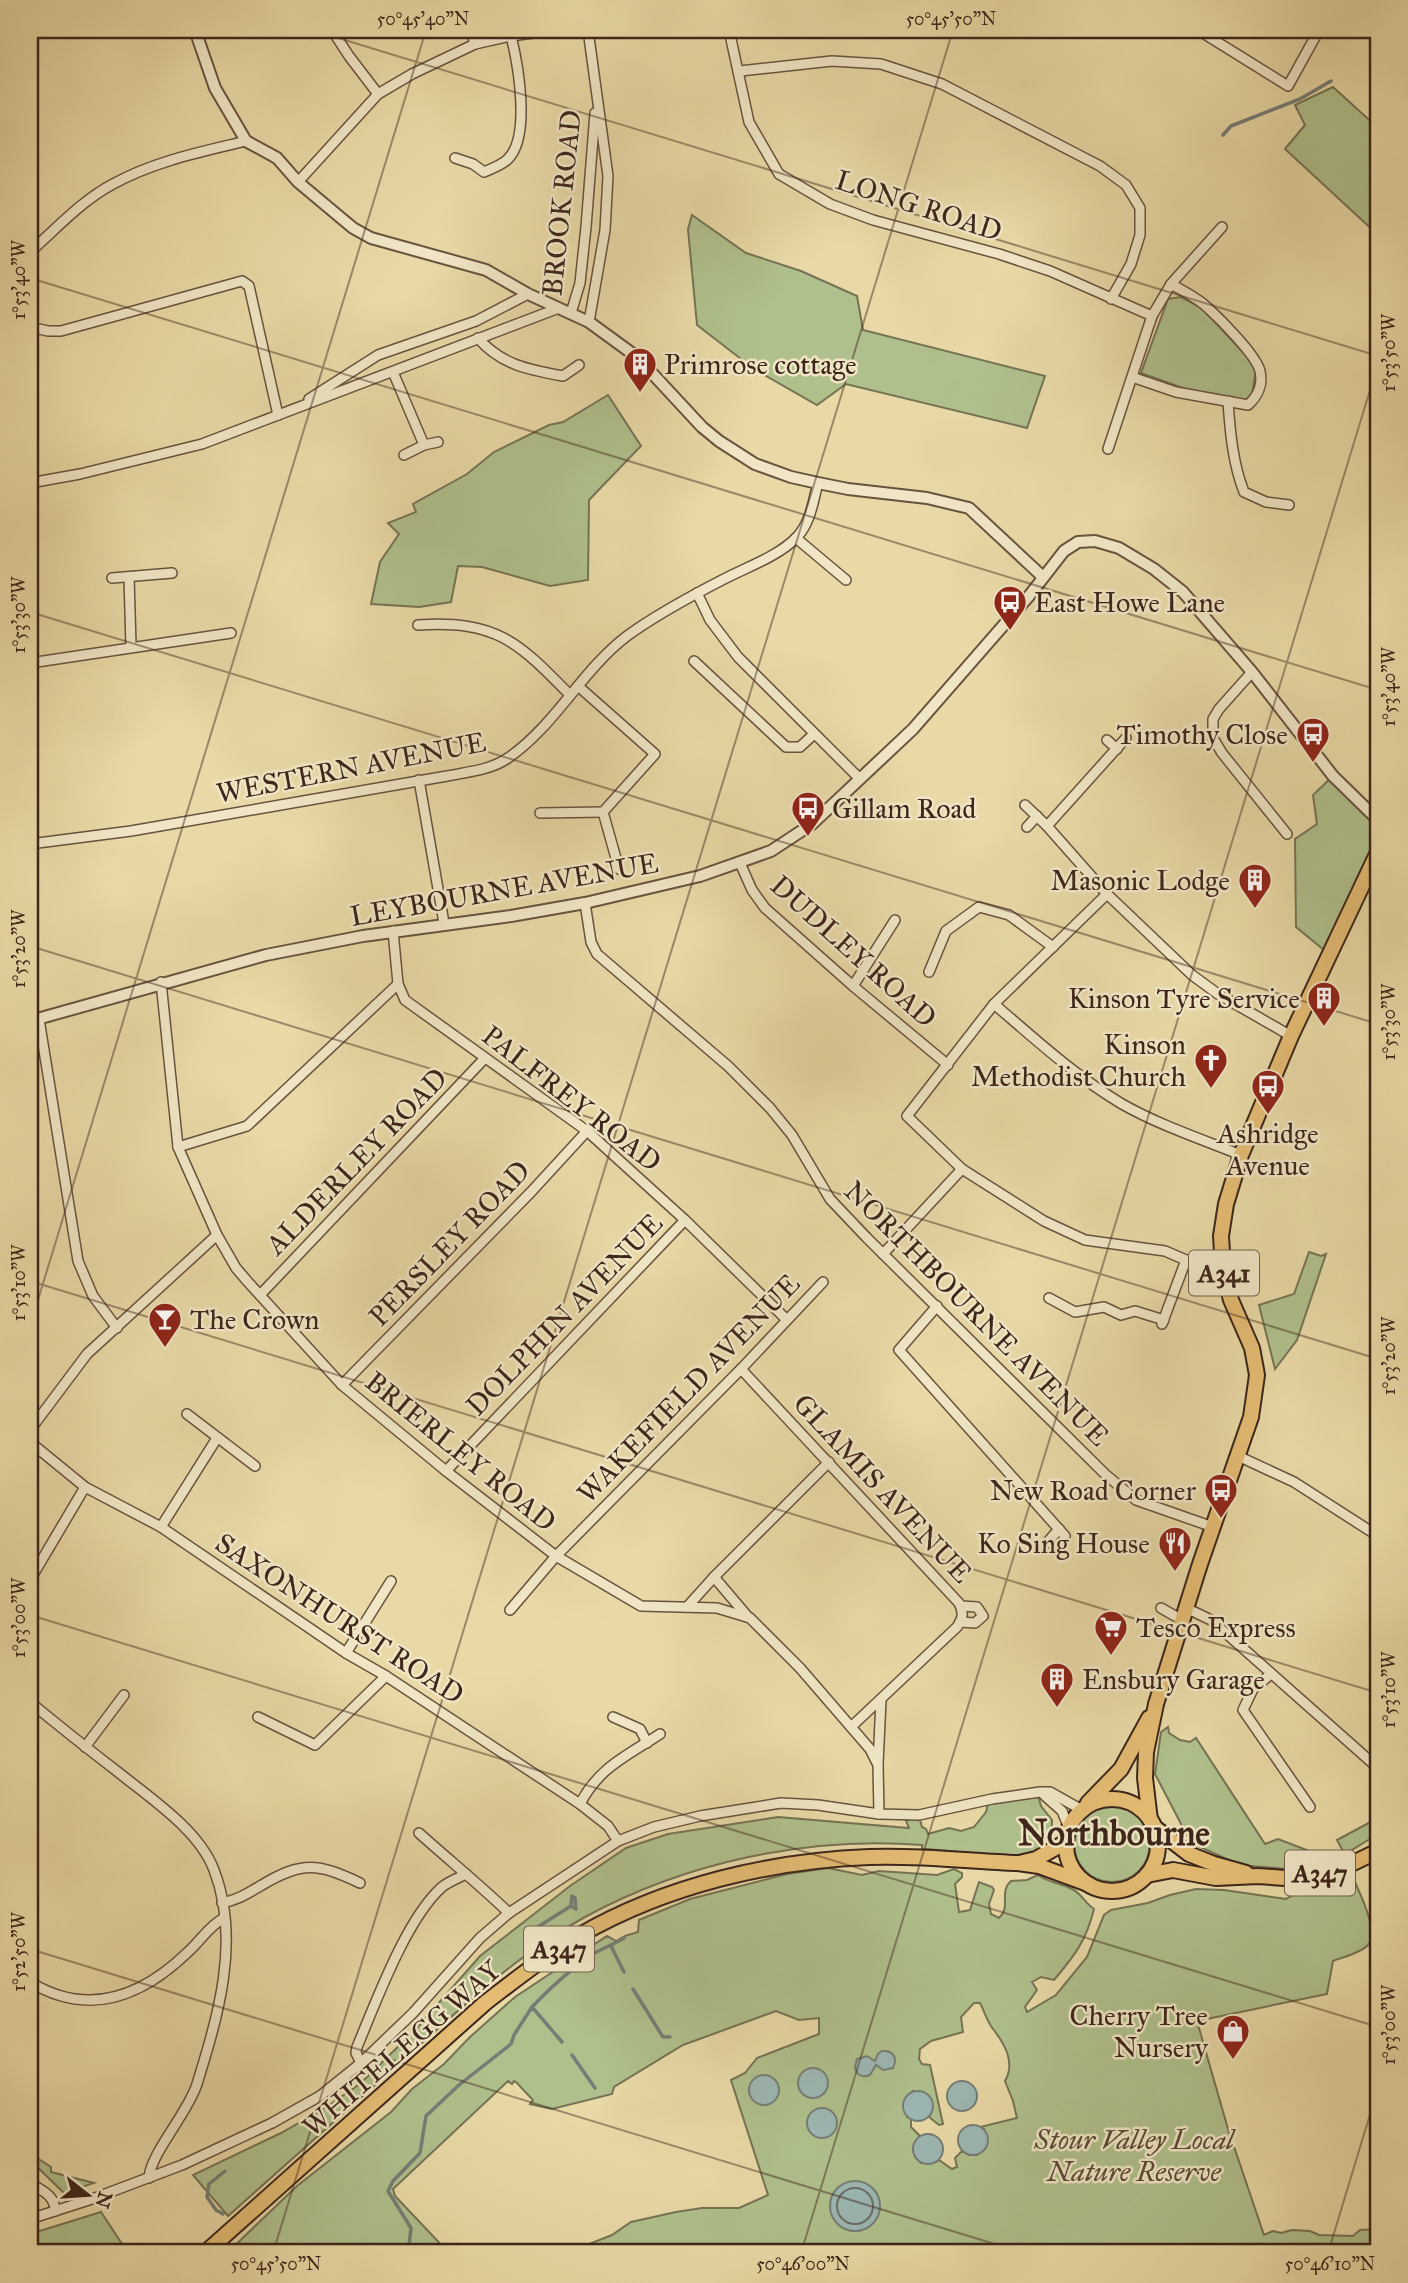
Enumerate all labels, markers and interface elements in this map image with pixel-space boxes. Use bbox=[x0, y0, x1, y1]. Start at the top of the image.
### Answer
text: 50°45'40"N bbox=[377, 8, 469, 30]
text: 50°45'50"N bbox=[906, 8, 996, 30]
street label: BROOK ROAD bbox=[534, 108, 589, 298]
street label: LONG ROAD bbox=[831, 162, 1006, 249]
text: 1°53'40"W bbox=[8, 239, 30, 320]
text: 1°53'50"W bbox=[1378, 313, 1400, 392]
building icon: Primrose cottage bbox=[621, 345, 659, 394]
place label: Primrose cottage bbox=[664, 347, 857, 382]
text: 1°53'30"W bbox=[8, 576, 30, 653]
bus stop icon: East Howe Lane bbox=[991, 583, 1029, 632]
place label: East Howe Lane bbox=[1034, 585, 1225, 620]
text: 1°53'40"W bbox=[1378, 646, 1400, 727]
bus stop icon: Timothy Close bbox=[1294, 715, 1332, 764]
place label: Timothy Close bbox=[1117, 717, 1288, 752]
street label: WESTERN AVENUE bbox=[213, 724, 489, 811]
bus stop icon: Gillam Road bbox=[789, 789, 827, 838]
place label: Gillam Road bbox=[832, 791, 976, 826]
street label: LEYBOURNE AVENUE bbox=[347, 845, 661, 934]
building icon: Masonic Lodge bbox=[1236, 861, 1274, 910]
place label: Masonic Lodge bbox=[1050, 863, 1230, 898]
street label: DUDLEY ROAD bbox=[763, 868, 944, 1035]
text: 1°53'20"W bbox=[8, 909, 30, 988]
building icon: Kinson Tyre Service bbox=[1305, 979, 1343, 1028]
place label: Kinson Tyre Service bbox=[1068, 981, 1300, 1016]
text: 1°53'30"W bbox=[1378, 983, 1400, 1060]
street label: PALFREY ROAD bbox=[475, 1018, 668, 1179]
place label: Kinson Methodist Church bbox=[971, 1027, 1186, 1094]
church icon: Kinson Methodist Church bbox=[1192, 1041, 1230, 1090]
street label: ALDERLEY ROAD bbox=[257, 1061, 455, 1263]
bus stop icon: Ashridge Avenue bbox=[1249, 1067, 1287, 1116]
place label: Ashridge Avenue bbox=[1216, 1116, 1319, 1183]
street label: PERSLEY ROAD bbox=[361, 1153, 537, 1334]
street label: NORTHBOURNE AVENUE bbox=[837, 1173, 1117, 1453]
street label: DOLPHIN AVENUE bbox=[459, 1206, 670, 1423]
text: 1°53'10"W bbox=[8, 1244, 30, 1321]
road number: A341 bbox=[1189, 1250, 1259, 1296]
street label: WAKEFIELD AVENUE bbox=[570, 1266, 807, 1510]
bar icon: The Crown bbox=[146, 1300, 184, 1349]
place label: The Crown bbox=[190, 1302, 320, 1337]
text: 1°53'20"W bbox=[1378, 1316, 1400, 1395]
street label: BRIERLEY ROAD bbox=[358, 1364, 563, 1539]
street label: GLAMIS AVENUE bbox=[786, 1386, 979, 1590]
bus stop icon: New Road Corner bbox=[1202, 1471, 1240, 1520]
place label: New Road Corner bbox=[990, 1473, 1196, 1508]
restaurant icon: Ko Sing House bbox=[1156, 1524, 1194, 1573]
street label: SAXONHURST ROAD bbox=[209, 1525, 471, 1712]
place label: Ko Sing House bbox=[977, 1526, 1150, 1561]
text: 1°53'00"W bbox=[8, 1577, 30, 1658]
supermarket icon: Tesco Express bbox=[1092, 1608, 1130, 1657]
place label: Tesco Express bbox=[1136, 1610, 1296, 1645]
text: 1°53'10"W bbox=[1378, 1651, 1400, 1728]
building icon: Ensbury Garage bbox=[1038, 1660, 1076, 1709]
place label: Ensbury Garage bbox=[1082, 1662, 1265, 1697]
district label: Northbourne bbox=[1018, 1812, 1210, 1855]
road number: A347 bbox=[1285, 1850, 1355, 1896]
text: 1°52'50"W bbox=[8, 1911, 30, 1992]
road number: A347 bbox=[524, 1926, 594, 1972]
street label: WHITELEGG WAY bbox=[295, 1952, 508, 2144]
text: 1°53'00"W bbox=[1378, 1984, 1400, 2065]
place label: Cherry Tree Nursery bbox=[1069, 1998, 1209, 2065]
shop icon: Cherry Tree Nursery bbox=[1214, 2012, 1252, 2061]
park label: Stour Valley Local Nature Reserve bbox=[1033, 2122, 1236, 2189]
north arrow bbox=[52, 2160, 122, 2230]
text: N bbox=[90, 2189, 117, 2211]
text: 50°45'50"N bbox=[231, 2253, 321, 2275]
text: 50°46'00"N bbox=[756, 2253, 850, 2275]
text: 50°46'10"N bbox=[1285, 2253, 1375, 2275]

